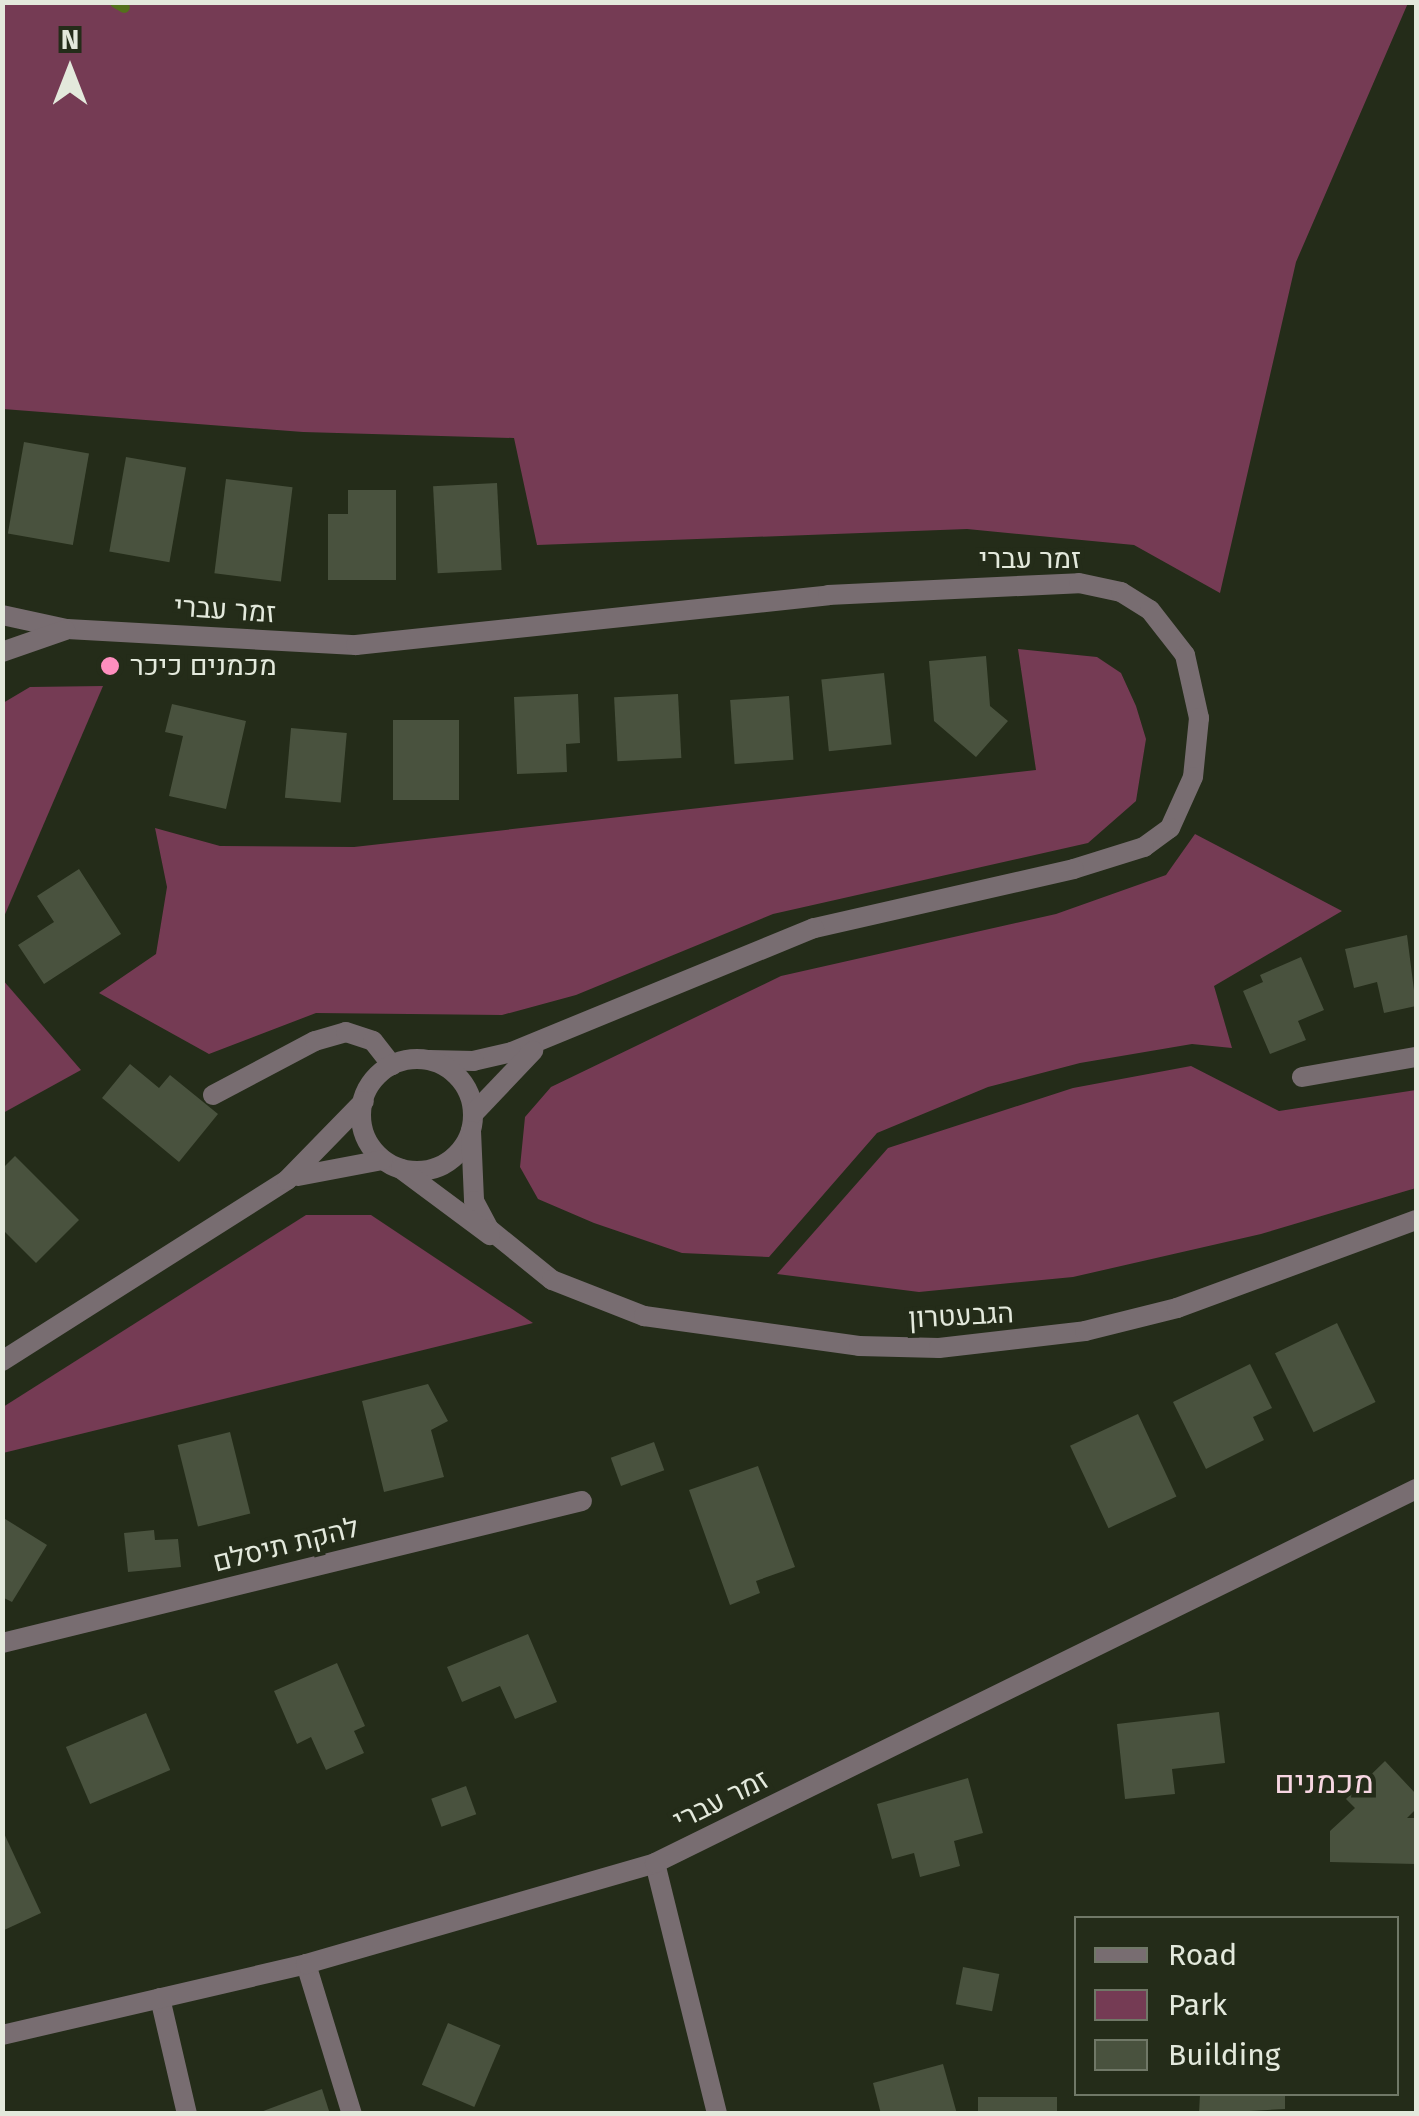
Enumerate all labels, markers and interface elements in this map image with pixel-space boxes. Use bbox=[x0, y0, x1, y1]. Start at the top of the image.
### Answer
north arrow bbox=[20, 20, 120, 120]
text: N bbox=[61, 23, 79, 56]
street label: זמר עברי bbox=[979, 542, 1081, 576]
street label: זמר עברי bbox=[173, 590, 277, 630]
place label: מכמנים כיכר bbox=[130, 649, 277, 683]
marker: מכמנים כיכר bbox=[99, 655, 121, 677]
street label: הגבעטרון bbox=[907, 1296, 1015, 1336]
street label: להקת תיסלם bbox=[210, 1511, 362, 1579]
street label: זמר עברי bbox=[668, 1763, 774, 1837]
district label: מכמנים bbox=[1274, 1763, 1374, 1801]
legend bbox=[1074, 1916, 1399, 2096]
text: Road bbox=[1168, 1937, 1237, 1973]
text: Park bbox=[1168, 1987, 1227, 2023]
text: Building bbox=[1168, 2037, 1280, 2073]

